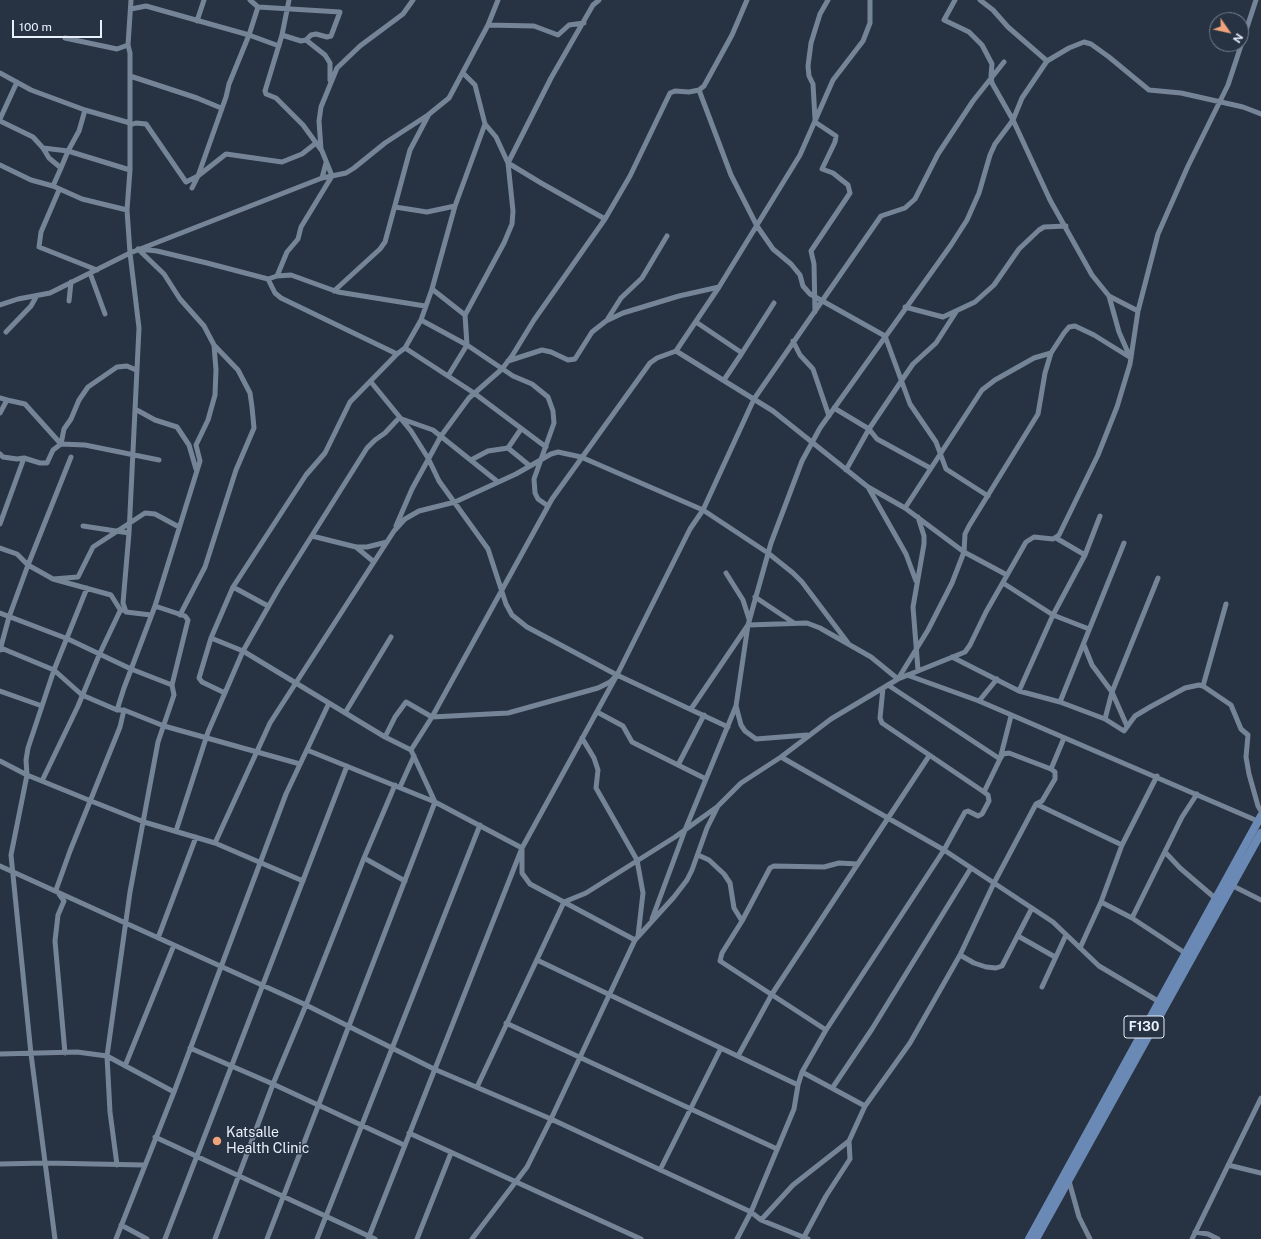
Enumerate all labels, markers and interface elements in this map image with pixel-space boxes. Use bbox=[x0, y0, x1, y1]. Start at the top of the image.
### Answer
scale bar bbox=[14, 12, 104, 38]
north arrow bbox=[1209, 12, 1249, 52]
text: 100 m bbox=[19, 20, 52, 34]
text: N bbox=[1231, 31, 1246, 45]
road number: F130 bbox=[1124, 1016, 1164, 1038]
place label: Katsalle Health Clinic bbox=[226, 1125, 309, 1158]
marker: Katsalle Health Clinic bbox=[211, 1135, 223, 1147]

